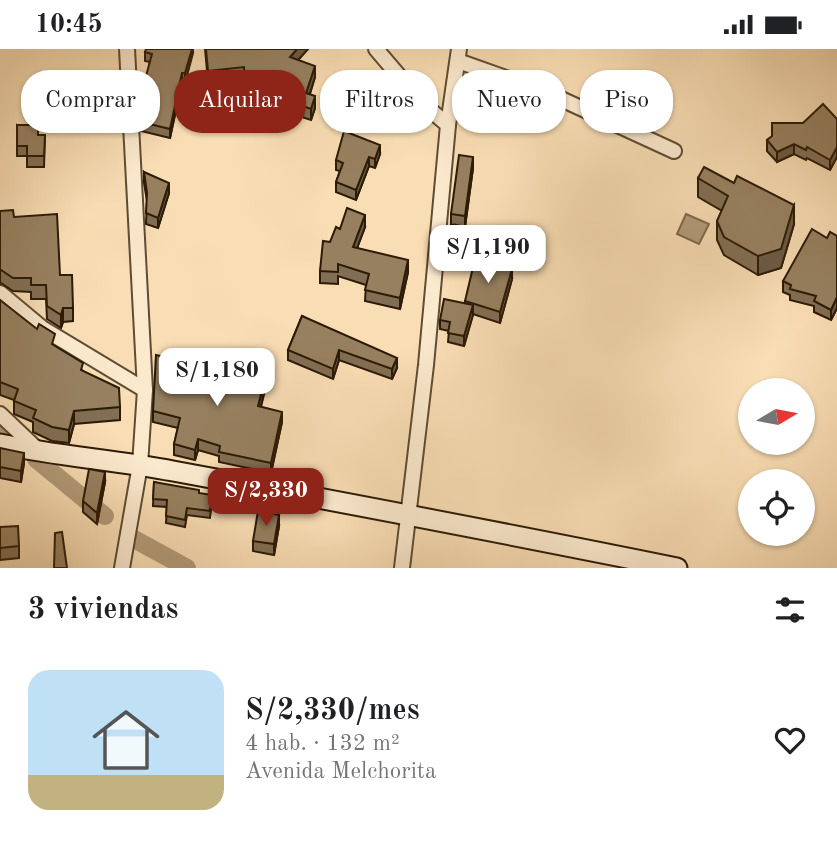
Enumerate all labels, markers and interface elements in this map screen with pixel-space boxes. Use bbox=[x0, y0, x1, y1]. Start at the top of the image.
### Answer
text: 10:45 bbox=[35, 12, 103, 38]
chip: Comprar bbox=[21, 70, 160, 133]
chip: Alquilar bbox=[174, 70, 306, 133]
chip: Filtros bbox=[320, 70, 438, 133]
chip: Nuevo bbox=[452, 70, 566, 133]
chip: Piso bbox=[580, 70, 673, 133]
pin: S/1,190 bbox=[423, 225, 553, 285]
text: S/1,190 bbox=[446, 236, 530, 259]
pin: S/1,180 bbox=[152, 349, 282, 408]
text: S/1,180 bbox=[175, 359, 259, 382]
north arrow bbox=[738, 378, 816, 455]
map controls bbox=[738, 378, 815, 546]
pin: S/2,330 bbox=[201, 469, 331, 528]
button: locate bbox=[738, 469, 815, 546]
text: S/2,330 bbox=[224, 479, 308, 502]
icon: filters bbox=[771, 591, 809, 629]
text: 3 viviendas bbox=[28, 595, 178, 625]
text: S/2,330/mes bbox=[245, 696, 420, 726]
icon: home bbox=[84, 698, 168, 782]
icon: heart bbox=[771, 721, 809, 759]
text: 4 hab. · 132 m² bbox=[245, 732, 400, 755]
text: Avenida Melchorita bbox=[245, 760, 436, 783]

